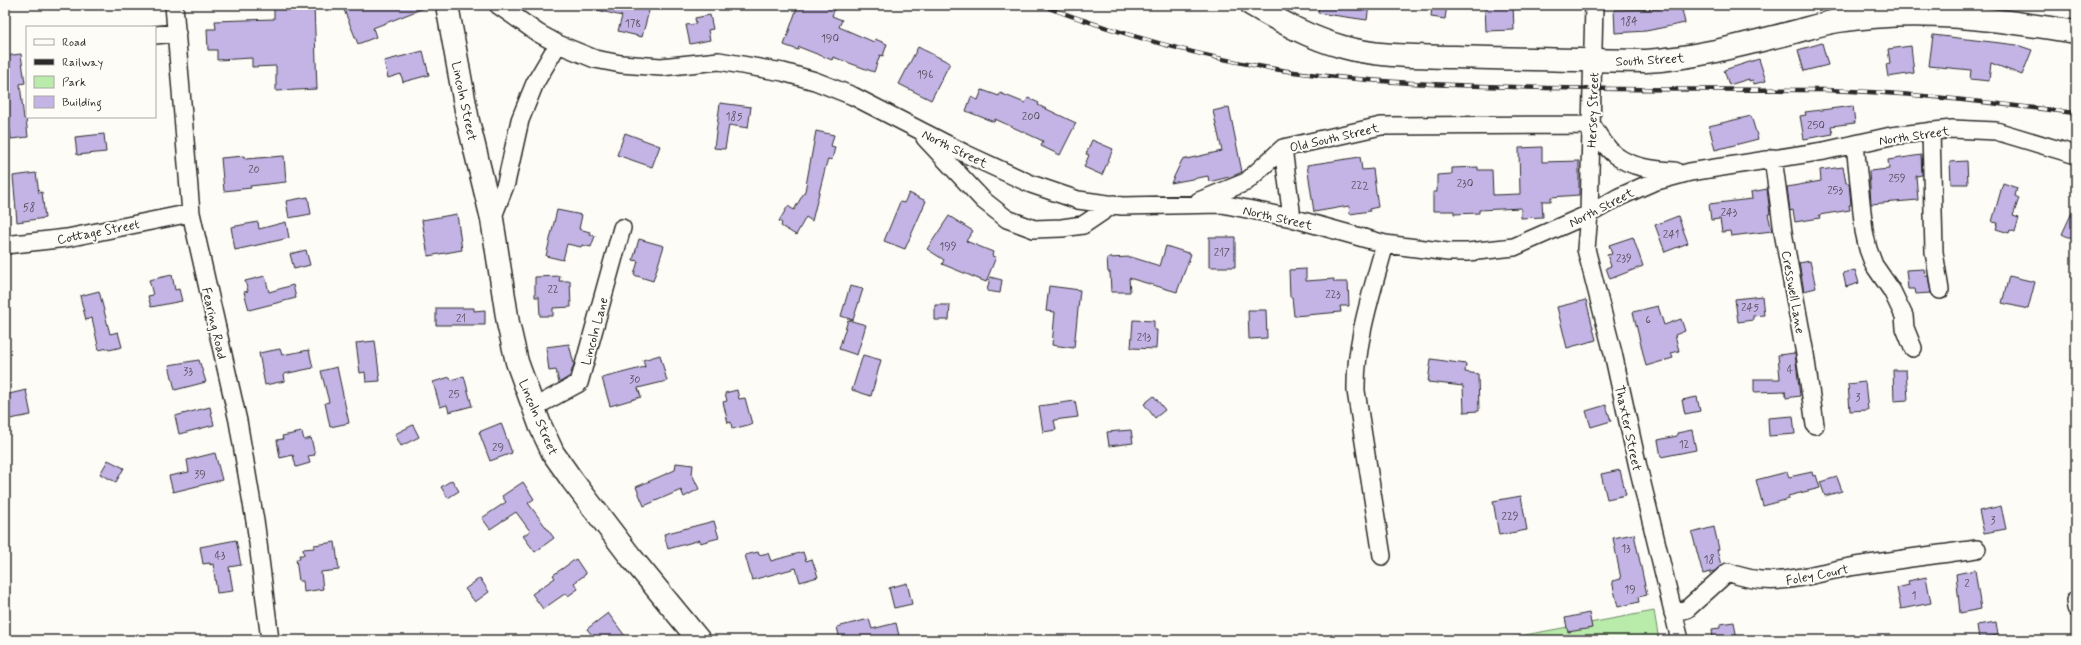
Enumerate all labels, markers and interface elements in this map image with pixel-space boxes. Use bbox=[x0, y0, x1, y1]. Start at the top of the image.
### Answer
house number: 184 bbox=[1620, 15, 1638, 29]
house number: 178 bbox=[625, 17, 641, 31]
legend bbox=[26, 26, 156, 118]
house number: 190 bbox=[821, 32, 839, 46]
text: Road bbox=[62, 35, 86, 51]
street label: South Street bbox=[1615, 50, 1685, 71]
text: Railway bbox=[62, 55, 104, 71]
street label: Lincoln Street bbox=[447, 60, 480, 143]
house number: 196 bbox=[917, 68, 933, 82]
street label: Hersey Street bbox=[1584, 72, 1603, 148]
text: Park bbox=[62, 75, 86, 91]
text: Building bbox=[62, 95, 102, 112]
house number: 185 bbox=[725, 110, 743, 124]
house number: 200 bbox=[1022, 110, 1040, 124]
house number: 250 bbox=[1807, 119, 1825, 133]
street label: Old South Street bbox=[1288, 120, 1381, 157]
street label: North Street bbox=[1878, 123, 1951, 150]
street label: North Street bbox=[919, 126, 990, 173]
house number: 20 bbox=[248, 163, 260, 177]
house number: 259 bbox=[1888, 172, 1906, 186]
house number: 230 bbox=[1457, 177, 1473, 191]
house number: 222 bbox=[1351, 179, 1369, 193]
house number: 253 bbox=[1827, 184, 1843, 198]
street label: North Street bbox=[1566, 185, 1637, 232]
house number: 58 bbox=[23, 201, 35, 215]
street label: North Street bbox=[1241, 202, 1314, 235]
house number: 243 bbox=[1721, 206, 1738, 220]
street label: Cottage Street bbox=[56, 216, 141, 249]
house number: 241 bbox=[1663, 228, 1679, 242]
house number: 199 bbox=[939, 240, 957, 254]
house number: 217 bbox=[1214, 246, 1230, 260]
street label: Cresswell Lane bbox=[1777, 249, 1808, 335]
house number: 239 bbox=[1616, 252, 1632, 266]
house number: 22 bbox=[547, 283, 559, 297]
street label: Fearing Road bbox=[197, 286, 230, 361]
house number: 223 bbox=[1325, 288, 1341, 302]
street label: Lincoln Lane bbox=[578, 295, 613, 367]
house number: 245 bbox=[1741, 301, 1759, 315]
house number: 21 bbox=[456, 312, 466, 326]
house number: 6 bbox=[1645, 313, 1651, 327]
house number: 213 bbox=[1137, 331, 1152, 345]
house number: 4 bbox=[1787, 363, 1794, 377]
house number: 33 bbox=[183, 365, 193, 379]
house number: 30 bbox=[629, 373, 641, 387]
street label: Lincoln Street bbox=[514, 377, 561, 458]
street label: Thaxter Street bbox=[1610, 384, 1645, 473]
house number: 25 bbox=[448, 388, 460, 402]
house number: 3 bbox=[1856, 391, 1861, 405]
house number: 12 bbox=[1679, 438, 1690, 452]
house number: 29 bbox=[492, 441, 504, 455]
house number: 39 bbox=[194, 468, 206, 482]
house number: 229 bbox=[1502, 510, 1519, 524]
house number: 3 bbox=[1991, 514, 1996, 528]
house number: 13 bbox=[1621, 542, 1631, 556]
house number: 43 bbox=[214, 549, 226, 563]
house number: 18 bbox=[1704, 553, 1714, 567]
street label: Foley Court bbox=[1785, 561, 1850, 590]
house number: 2 bbox=[1964, 577, 1970, 591]
house number: 19 bbox=[1624, 583, 1636, 597]
house number: 1 bbox=[1912, 589, 1917, 603]

